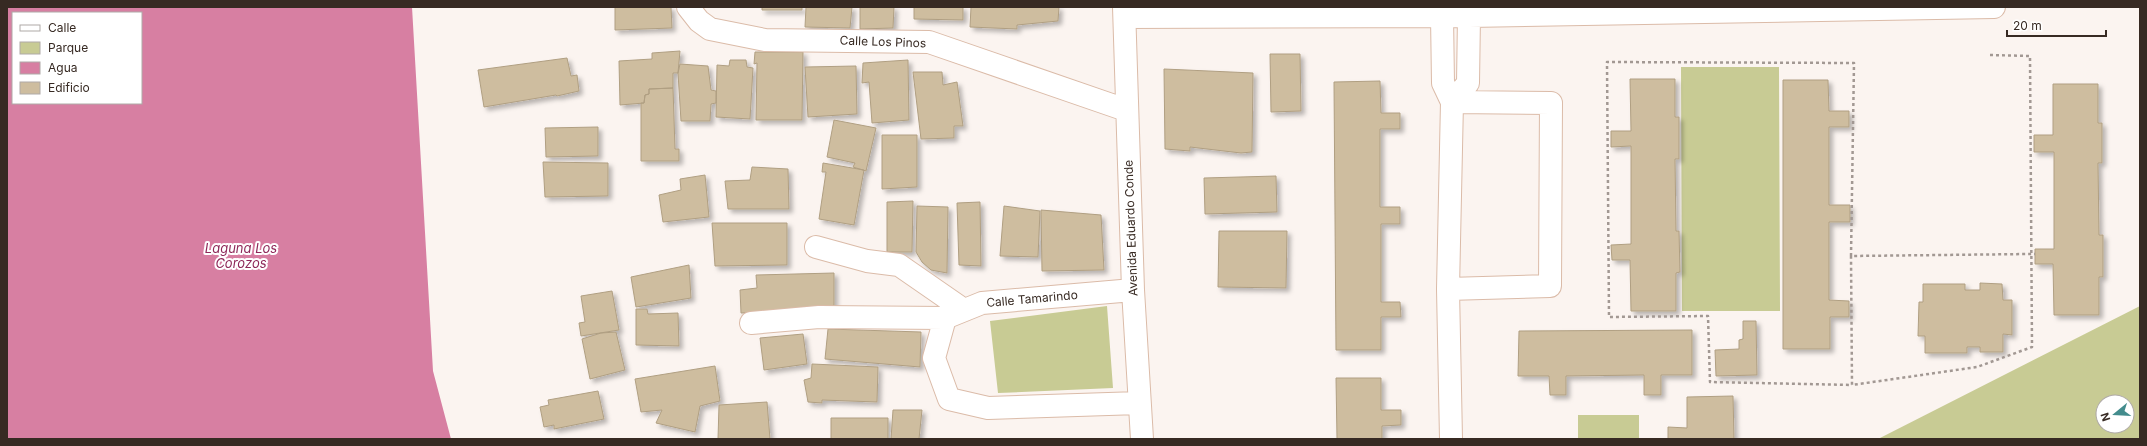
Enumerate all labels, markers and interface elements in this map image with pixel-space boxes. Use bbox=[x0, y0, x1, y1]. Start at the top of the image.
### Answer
legend bbox=[12, 12, 142, 104]
scale bar bbox=[2007, 12, 2106, 38]
text: 20 m bbox=[2013, 18, 2042, 33]
text: Calle bbox=[48, 20, 76, 35]
street label: Calle Los Pinos bbox=[839, 32, 927, 51]
text: Parque bbox=[48, 40, 88, 55]
text: Agua bbox=[48, 60, 77, 75]
text: Edificio bbox=[48, 80, 90, 95]
street label: Avenida Eduardo Conde bbox=[1121, 160, 1140, 296]
water label: Laguna Los Corozos bbox=[205, 240, 277, 271]
street label: Calle Tamarindo bbox=[986, 287, 1078, 310]
north arrow bbox=[2095, 394, 2135, 434]
text: N bbox=[2098, 411, 2113, 423]

